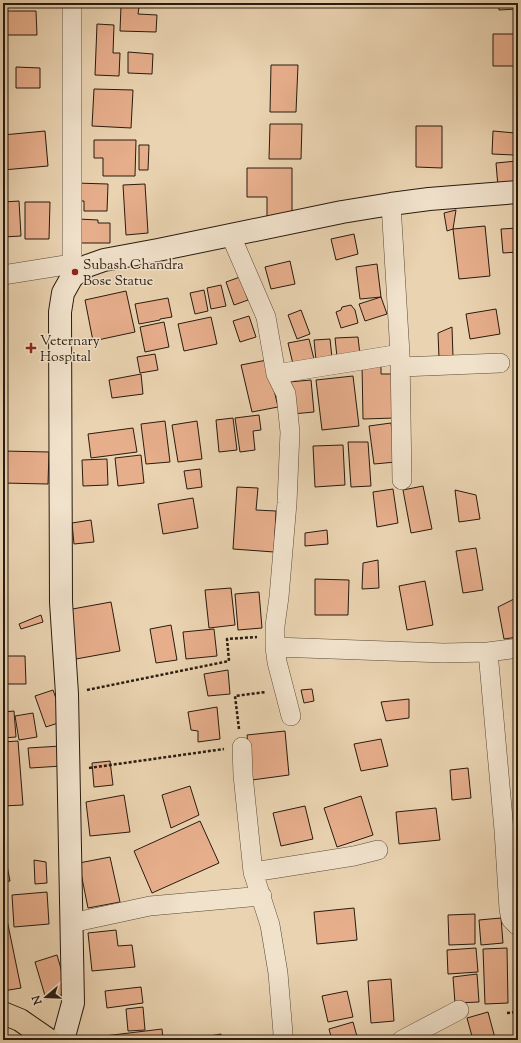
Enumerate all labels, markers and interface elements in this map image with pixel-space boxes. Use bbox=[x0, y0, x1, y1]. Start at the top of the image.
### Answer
place label: Subash Chandra Bose Statue bbox=[83, 256, 184, 292]
marker: Subash Chandra Bose Statue bbox=[70, 267, 80, 277]
place label: Veternary Hospital bbox=[40, 332, 100, 368]
marker: Veternary Hospital bbox=[25, 342, 37, 354]
north arrow bbox=[26, 977, 66, 1017]
text: N bbox=[28, 993, 47, 1008]

